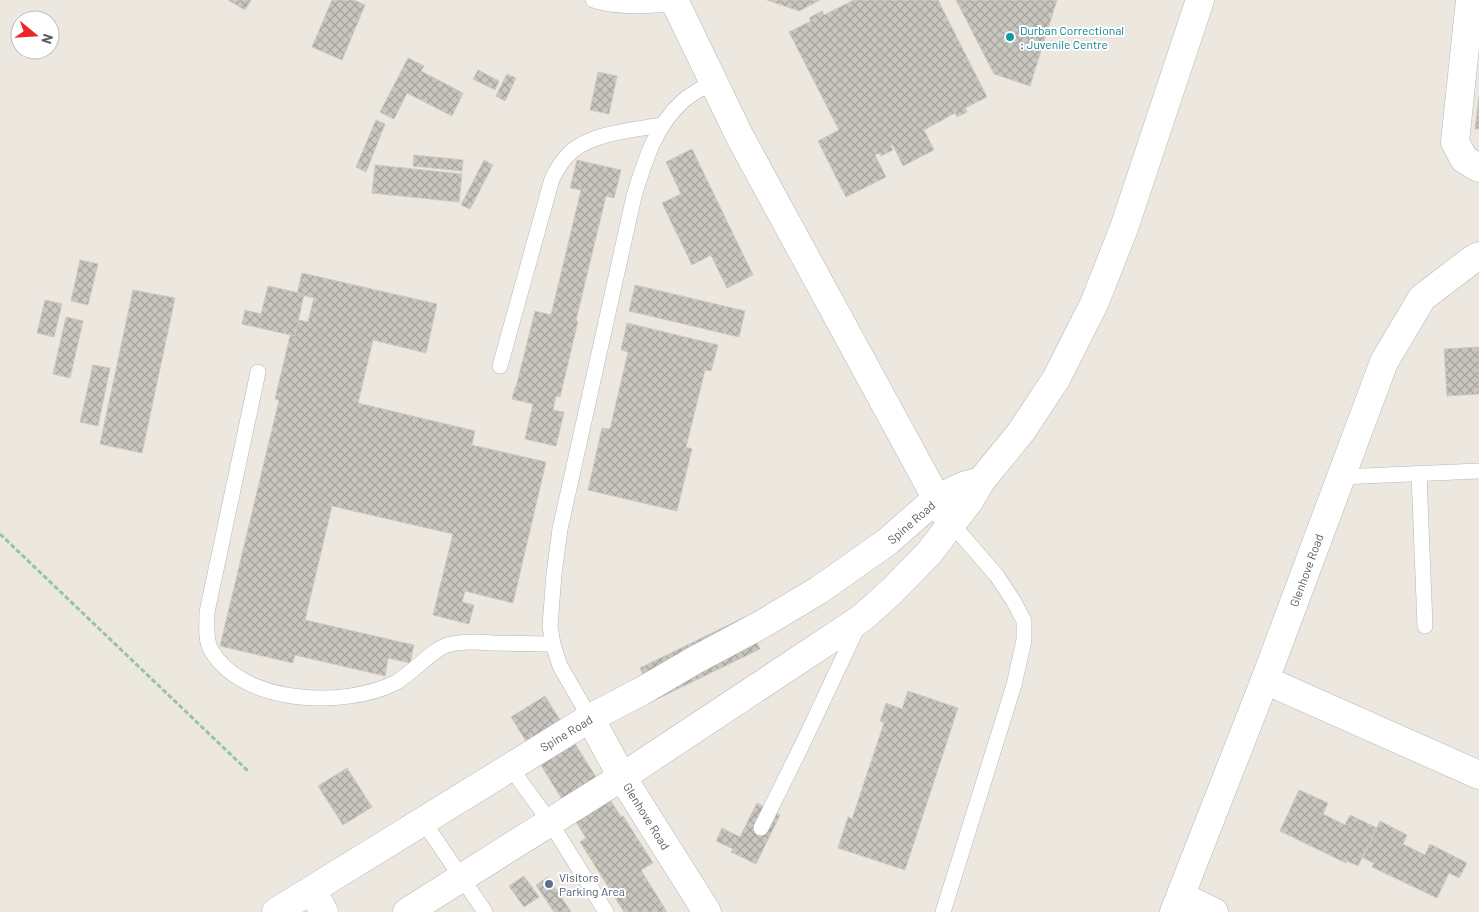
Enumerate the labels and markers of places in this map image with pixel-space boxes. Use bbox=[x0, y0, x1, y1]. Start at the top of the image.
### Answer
place label: Durban Correctional : Juvenile Centre bbox=[1020, 23, 1124, 51]
marker: Durban Correctional : Juvenile Centre bbox=[1004, 31, 1016, 43]
place label: Visitors Parking Area bbox=[559, 870, 625, 898]
marker: Visitors Parking Area bbox=[543, 878, 555, 890]

